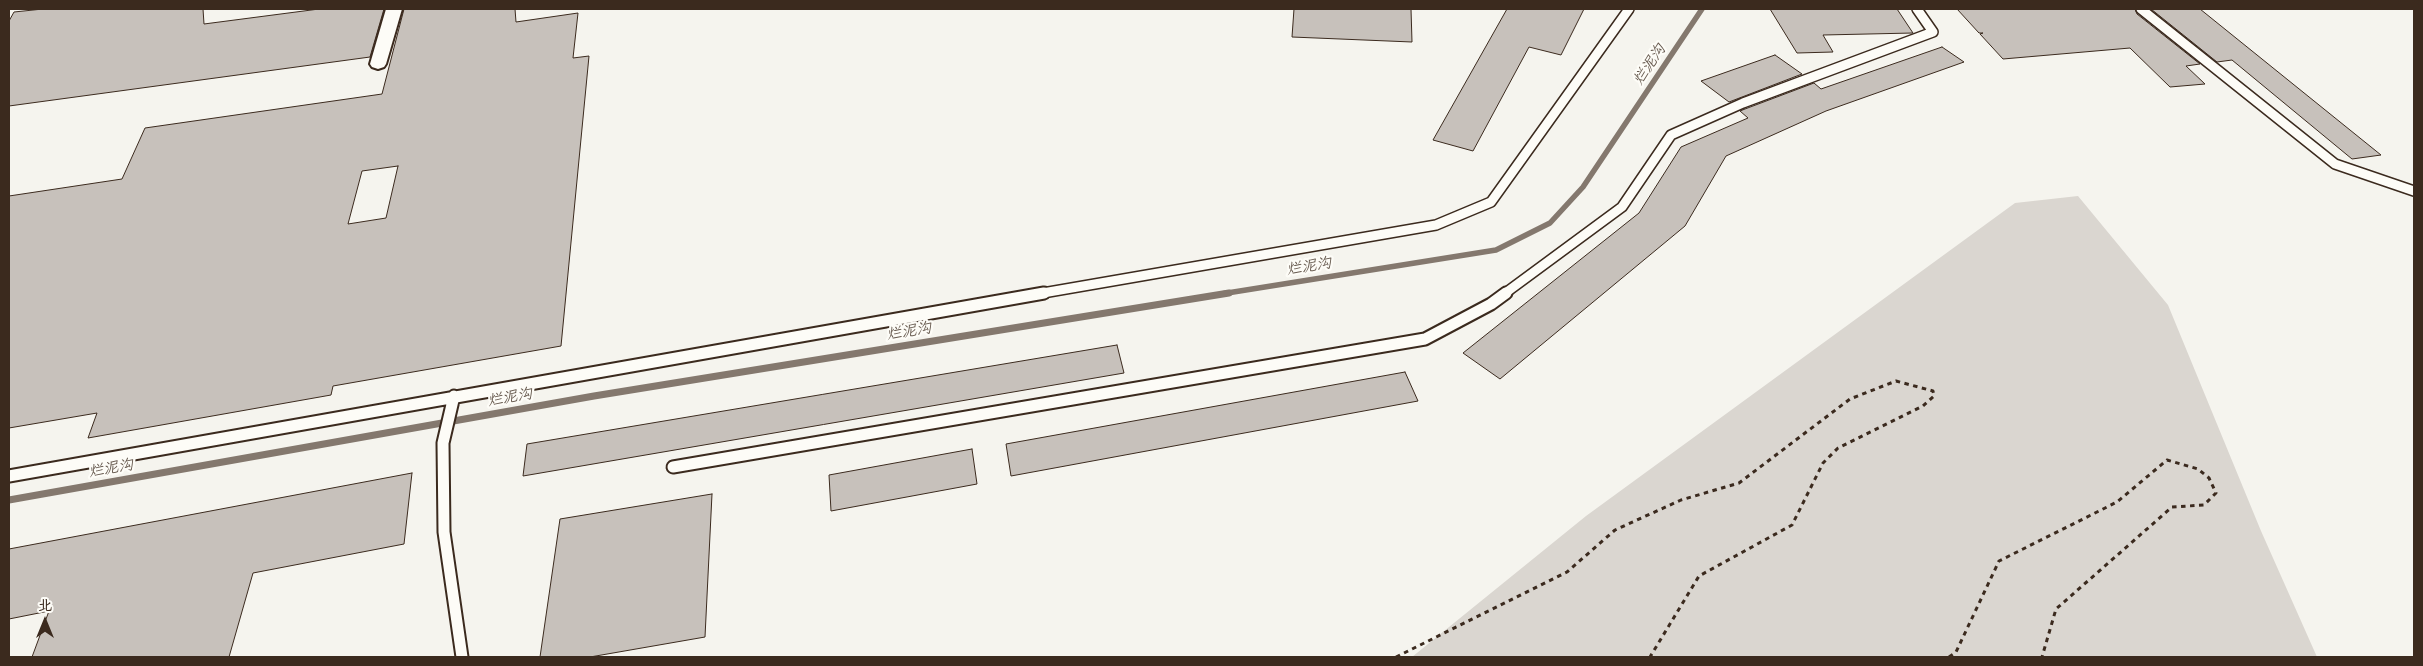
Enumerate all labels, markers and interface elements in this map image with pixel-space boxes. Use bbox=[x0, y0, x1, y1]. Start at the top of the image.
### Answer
water label: 烂泥沟 bbox=[1630, 41, 1670, 89]
water label: 烂泥沟 bbox=[1285, 255, 1333, 279]
water label: 烂泥沟 bbox=[885, 320, 933, 344]
water label: 烂泥沟 bbox=[486, 385, 534, 411]
water label: 烂泥沟 bbox=[87, 456, 135, 482]
north arrow bbox=[20, 596, 70, 646]
text: 北 bbox=[38, 597, 52, 614]

